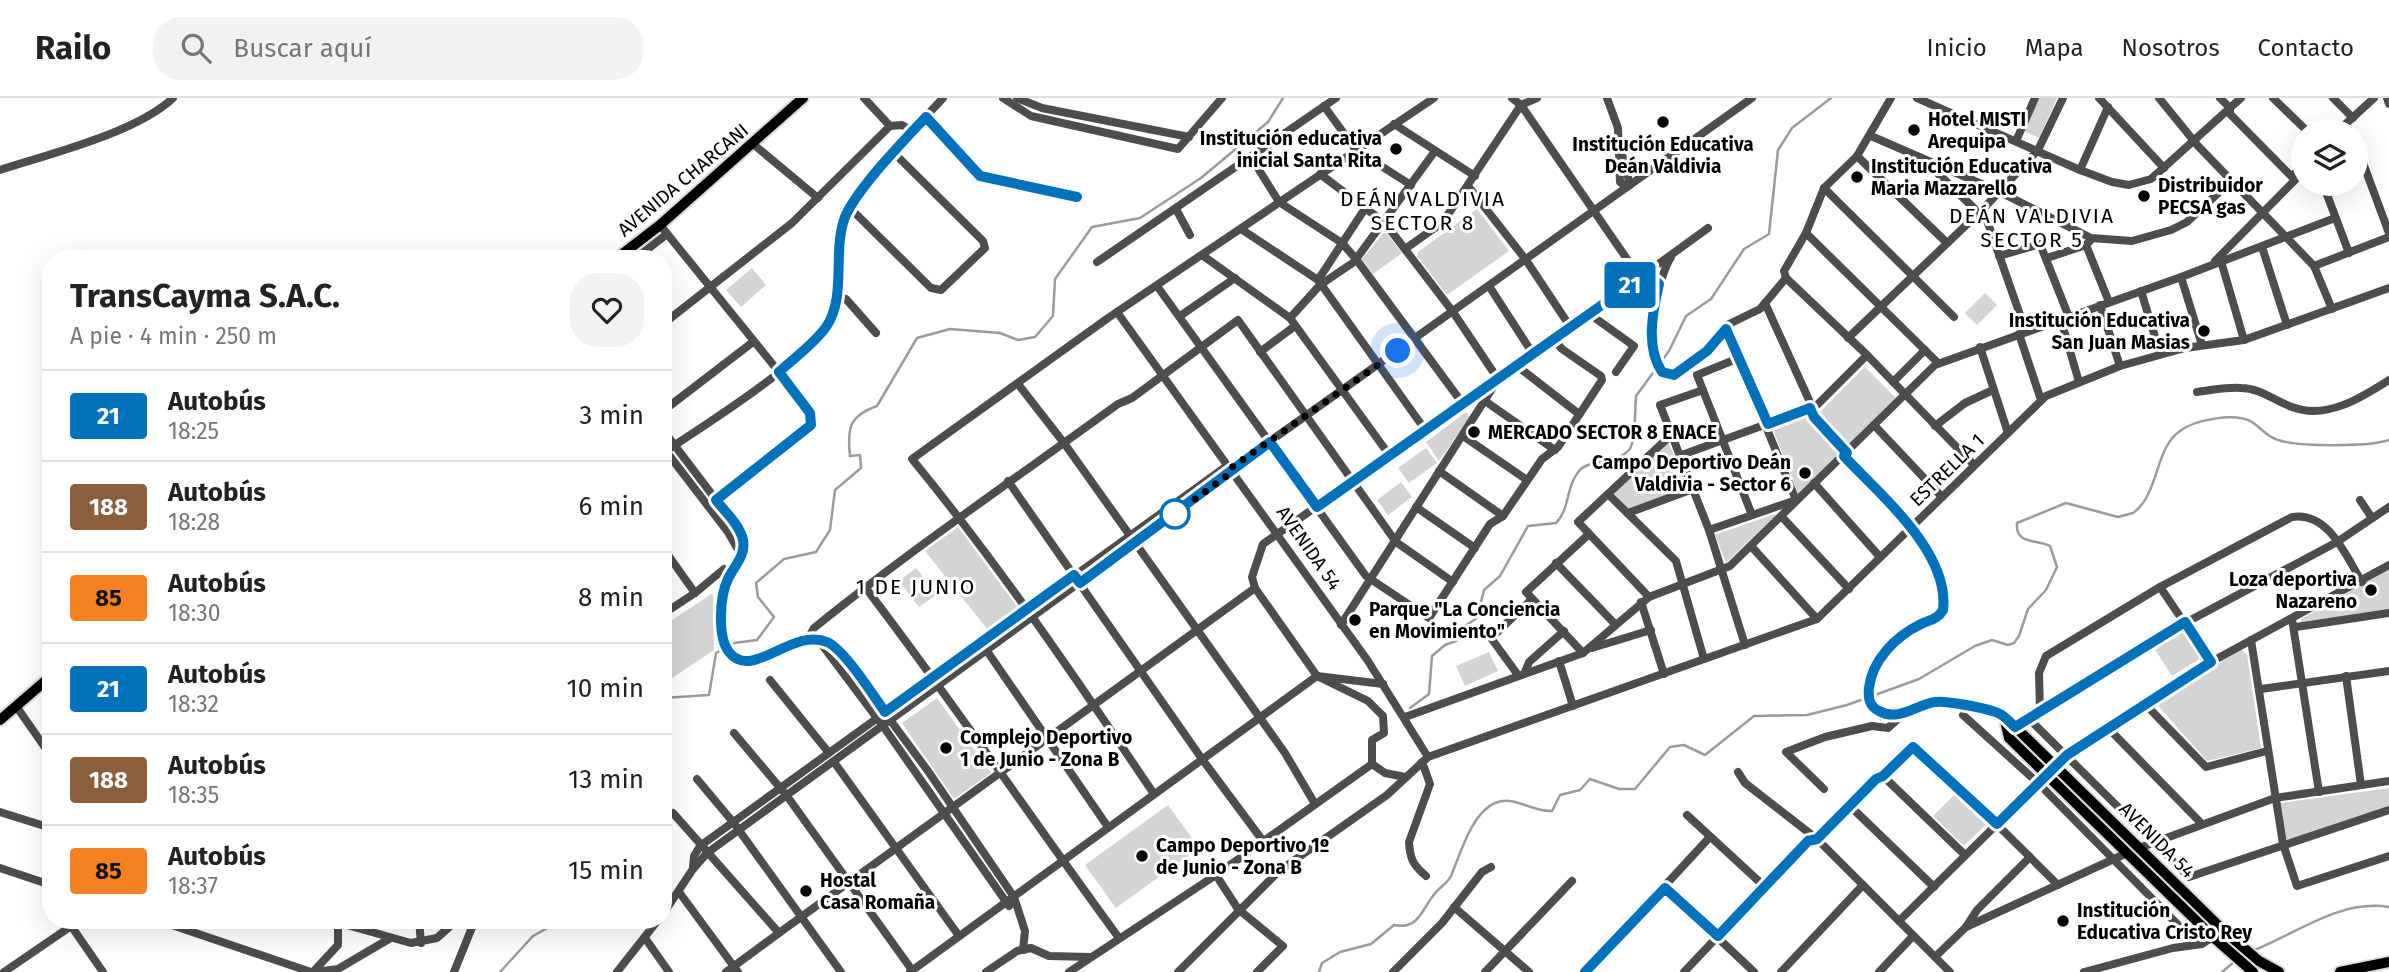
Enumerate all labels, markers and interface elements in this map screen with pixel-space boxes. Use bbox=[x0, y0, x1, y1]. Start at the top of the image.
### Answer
search box bbox=[153, 17, 643, 80]
text: Railo bbox=[35, 28, 111, 68]
icon: search bbox=[177, 29, 215, 67]
text: Buscar aquí bbox=[233, 33, 372, 64]
text: Inicio bbox=[1927, 34, 1987, 62]
text: Mapa bbox=[2025, 34, 2084, 62]
text: Nosotros bbox=[2122, 34, 2220, 62]
text: Contacto bbox=[2258, 34, 2354, 62]
place label: Hotel MISTI Arequipa bbox=[1927, 108, 2026, 153]
marker: Institución Educativa Deán Valdivia bbox=[1655, 114, 1671, 130]
street label: AVENIDA CHARCANI bbox=[613, 119, 753, 241]
map controls bbox=[2291, 119, 2368, 196]
button: layers bbox=[2291, 119, 2368, 196]
marker: Hotel MISTI Arequipa bbox=[1906, 122, 1922, 138]
place label: Institución educativa inicial Santa Rita bbox=[1200, 127, 1382, 172]
place label: Institución Educativa Deán Valdivia bbox=[1572, 133, 1754, 178]
marker: Institución educativa inicial Santa Rita bbox=[1388, 141, 1404, 157]
place label: Institución Educativa Maria Mazzarello bbox=[1871, 155, 2052, 200]
marker: Institución Educativa Maria Mazzarello bbox=[1849, 169, 1865, 185]
place label: Distribuidor PECSA gas bbox=[2158, 174, 2263, 219]
district label: DEÁN VALDIVIA SECTOR 8 bbox=[1340, 186, 1506, 236]
marker: Distribuidor PECSA gas bbox=[2136, 188, 2152, 204]
district label: DEÁN VALDIVIA SECTOR 5 bbox=[1949, 203, 2115, 253]
line badge: 21 bbox=[1598, 262, 1662, 308]
text: 21 bbox=[1618, 271, 1642, 299]
button: heart bbox=[570, 273, 644, 347]
text: TransCayma S.A.C. bbox=[70, 276, 340, 316]
place label: Institución Educativa San Juan Masias bbox=[2009, 309, 2190, 354]
text: A pie · 4 min · 250 m bbox=[70, 322, 277, 350]
marker: Institución Educativa San Juan Masias bbox=[2196, 323, 2212, 339]
your location bbox=[1380, 333, 1415, 368]
text: Autobús bbox=[168, 386, 266, 417]
text: 3 min bbox=[579, 400, 644, 431]
text: 21 bbox=[97, 402, 120, 430]
text: 18:25 bbox=[168, 417, 219, 445]
place label: MERCADO SECTOR 8 ENACE bbox=[1488, 421, 1717, 444]
marker: MERCADO SECTOR 8 ENACE bbox=[1466, 424, 1482, 440]
street label: ESTRELLA 1 bbox=[1905, 429, 1989, 511]
place label: Campo Deportivo Deán Valdivia - Sector 6 bbox=[1592, 451, 1791, 496]
marker: Campo Deportivo Deán Valdivia - Sector 6 bbox=[1797, 465, 1813, 481]
text: Autobús bbox=[168, 477, 266, 508]
text: 6 min bbox=[578, 491, 644, 522]
text: 188 bbox=[89, 493, 128, 521]
unlabelled marker bbox=[1160, 499, 1190, 529]
street label: AVENIDA 54 bbox=[1272, 501, 1346, 595]
text: 18:28 bbox=[168, 508, 220, 536]
text: Autobús bbox=[168, 568, 266, 599]
place label: Loza deportiva Nazareno bbox=[2229, 568, 2357, 613]
district label: 1 DE JUNIO bbox=[856, 574, 976, 600]
text: 8 min bbox=[578, 582, 644, 613]
marker: Loza deportiva Nazareno bbox=[2363, 582, 2379, 598]
text: 85 bbox=[95, 584, 122, 612]
place label: Parque "La Conciencia en Movimiento" bbox=[1369, 598, 1560, 643]
text: 18:30 bbox=[168, 599, 221, 627]
marker: Parque "La Conciencia en Movimiento" bbox=[1347, 612, 1363, 628]
text: Autobús bbox=[168, 659, 266, 690]
text: 10 min bbox=[566, 673, 644, 704]
text: 21 bbox=[97, 675, 120, 703]
text: 18:32 bbox=[168, 690, 219, 718]
place label: Complejo Deportivo 1 de Junio - Zona B bbox=[960, 726, 1132, 771]
marker: Complejo Deportivo 1 de Junio - Zona B bbox=[938, 740, 954, 756]
text: Autobús bbox=[168, 750, 266, 781]
text: 13 min bbox=[568, 764, 644, 795]
text: 188 bbox=[89, 766, 128, 794]
text: 18:35 bbox=[168, 781, 219, 809]
street label: AVENIDA 54 bbox=[2114, 797, 2200, 883]
place label: Campo Deportivo 1º de Junio - Zona B bbox=[1156, 834, 1329, 879]
text: Autobús bbox=[168, 841, 266, 872]
marker: Campo Deportivo 1º de Junio - Zona B bbox=[1134, 848, 1150, 864]
text: 15 min bbox=[568, 855, 644, 886]
text: 85 bbox=[95, 857, 122, 885]
place label: Hostal Casa Romaña bbox=[820, 869, 935, 914]
text: 18:37 bbox=[168, 872, 218, 900]
marker: Hostal Casa Romaña bbox=[798, 883, 814, 899]
place label: Institución Educativa Cristo Rey bbox=[2077, 899, 2252, 944]
marker: Institución Educativa Cristo Rey bbox=[2055, 913, 2071, 929]

